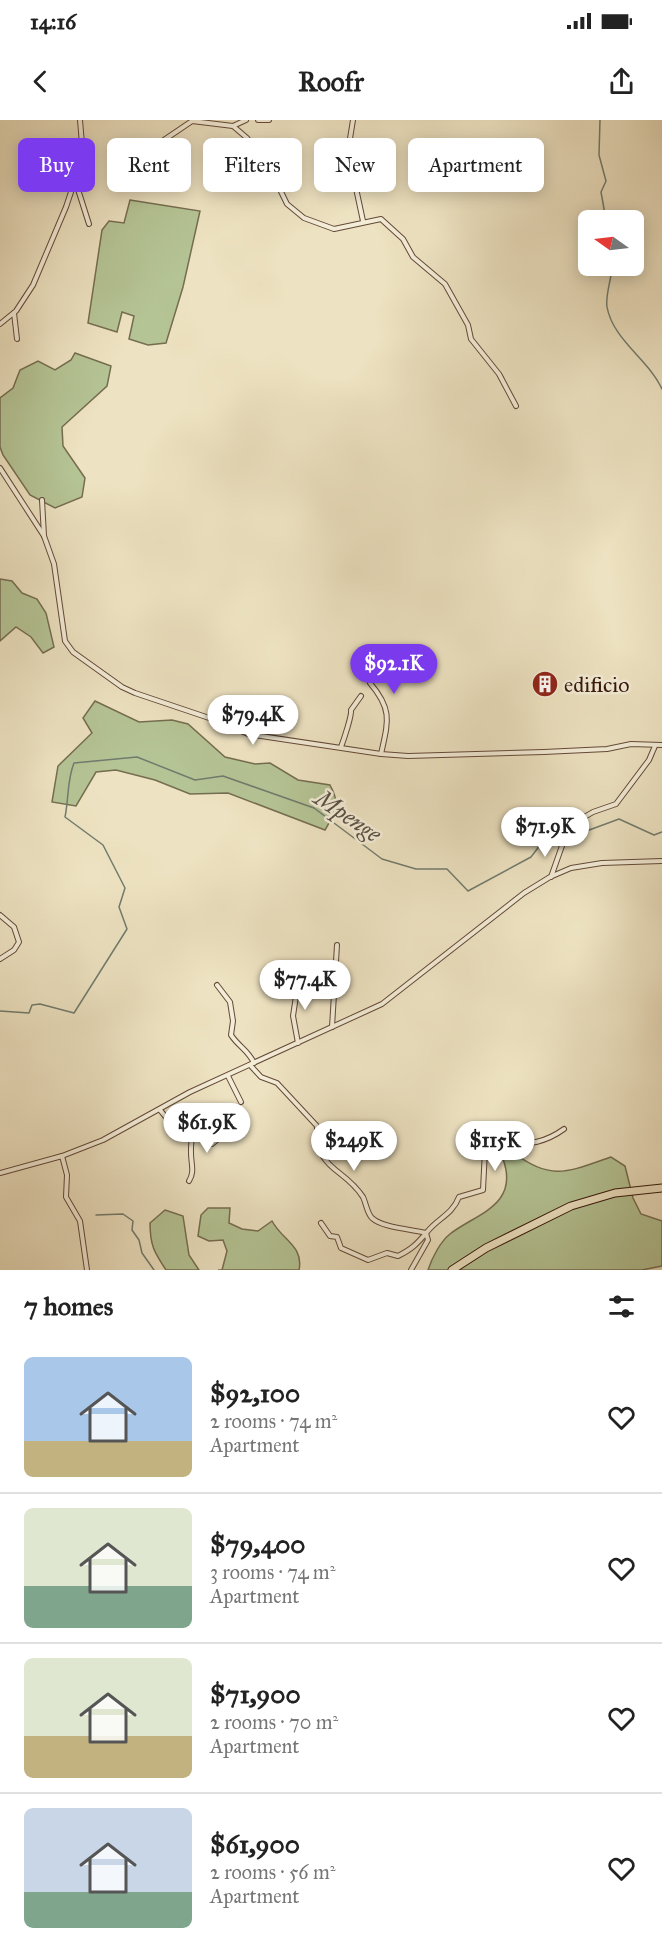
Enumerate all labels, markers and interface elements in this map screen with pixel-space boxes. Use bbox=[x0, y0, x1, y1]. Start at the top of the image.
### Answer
text: 14:16 bbox=[30, 8, 76, 35]
icon: back bbox=[24, 65, 57, 98]
text: Roofr bbox=[298, 65, 364, 98]
icon: share bbox=[605, 65, 638, 98]
chip: Buy bbox=[18, 138, 95, 192]
chip: Rent bbox=[107, 138, 191, 192]
chip: Filters bbox=[203, 138, 302, 192]
chip: New bbox=[314, 138, 396, 192]
chip: Apartment bbox=[408, 138, 544, 192]
north arrow bbox=[578, 210, 644, 276]
map controls bbox=[578, 210, 644, 276]
pin: $92.1K bbox=[345, 644, 443, 695]
text: $92.1K bbox=[364, 651, 424, 675]
building icon: edificio bbox=[530, 669, 560, 699]
place label: edificio bbox=[564, 671, 629, 698]
pin: $79.4K bbox=[204, 695, 302, 746]
text: $79.4K bbox=[221, 702, 285, 726]
water label: Mpenge bbox=[308, 782, 388, 850]
pin: $71.9K bbox=[496, 807, 594, 858]
text: $71.9K bbox=[515, 814, 575, 838]
pin: $77.4K bbox=[256, 960, 354, 1011]
text: $77.4K bbox=[274, 967, 336, 991]
pin: $61.9K bbox=[158, 1103, 256, 1154]
text: $61.9K bbox=[177, 1110, 237, 1134]
pin: $249K bbox=[312, 1121, 396, 1172]
pin: $115K bbox=[453, 1121, 537, 1172]
text: $249K bbox=[325, 1128, 383, 1152]
text: $115K bbox=[469, 1128, 521, 1152]
text: 7 homes bbox=[24, 1290, 113, 1322]
icon: filters bbox=[605, 1290, 638, 1323]
text: $92,100 bbox=[210, 1377, 300, 1409]
icon: home bbox=[72, 1381, 144, 1453]
icon: heart bbox=[605, 1401, 638, 1434]
text: 2 rooms · 74 m² bbox=[210, 1409, 337, 1433]
text: Apartment bbox=[210, 1433, 299, 1457]
text: $79,400 bbox=[210, 1528, 305, 1560]
icon: home bbox=[72, 1532, 144, 1604]
icon: heart bbox=[605, 1552, 638, 1585]
text: 3 rooms · 74 m² bbox=[210, 1560, 335, 1584]
text: Apartment bbox=[210, 1584, 299, 1608]
text: $71,900 bbox=[210, 1678, 301, 1710]
icon: home bbox=[72, 1682, 144, 1754]
icon: heart bbox=[605, 1702, 638, 1735]
text: 2 rooms · 70 m² bbox=[210, 1710, 338, 1734]
text: Apartment bbox=[210, 1734, 299, 1758]
text: $61,900 bbox=[210, 1828, 300, 1860]
icon: home bbox=[72, 1832, 144, 1904]
icon: heart bbox=[605, 1852, 638, 1885]
text: 2 rooms · 56 m² bbox=[210, 1860, 336, 1884]
text: Apartment bbox=[210, 1884, 299, 1908]

